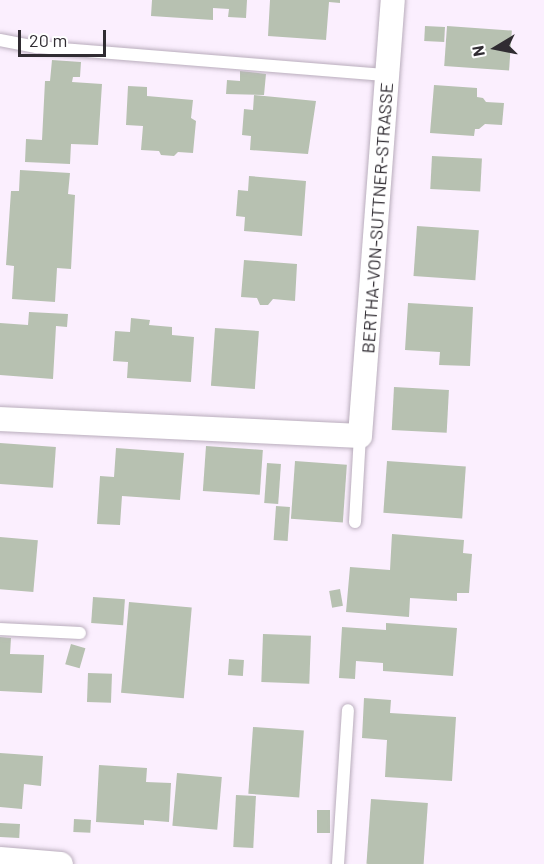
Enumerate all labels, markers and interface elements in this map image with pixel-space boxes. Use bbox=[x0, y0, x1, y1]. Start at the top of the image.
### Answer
scale bar bbox=[21, 18, 110, 56]
north arrow bbox=[466, 18, 526, 78]
text: 20 m bbox=[29, 29, 67, 51]
text: N bbox=[468, 44, 488, 58]
street label: BERTHA-VON-SUTTNER-STRASSE bbox=[357, 82, 397, 354]

